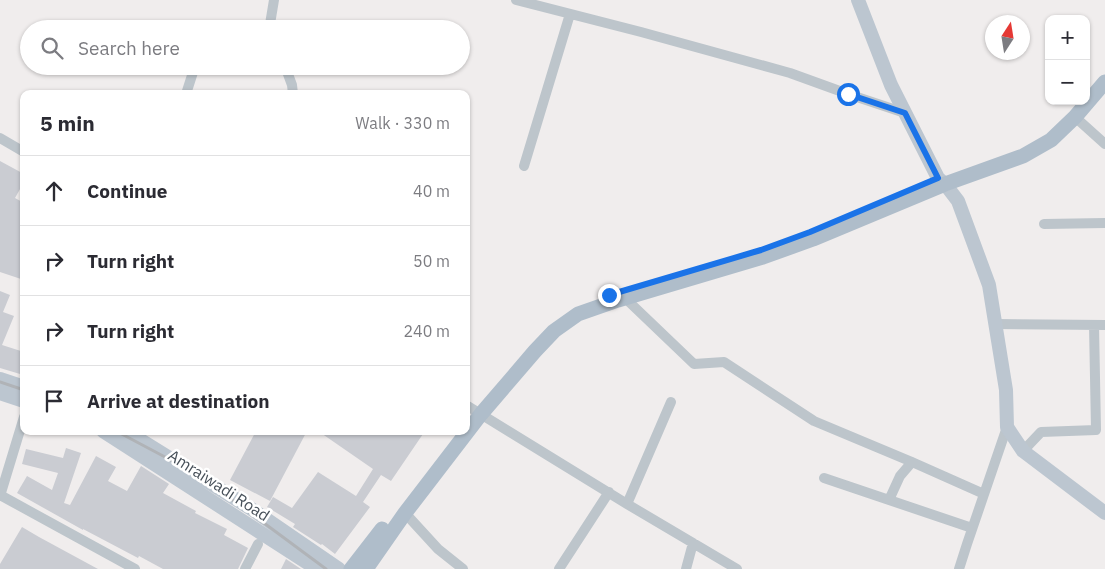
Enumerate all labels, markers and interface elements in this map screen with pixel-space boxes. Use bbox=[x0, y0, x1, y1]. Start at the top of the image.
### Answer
north arrow bbox=[985, 15, 1030, 60]
map controls bbox=[1045, 15, 1090, 105]
button: + bbox=[1045, 15, 1090, 60]
search box bbox=[20, 20, 470, 75]
icon: search bbox=[38, 34, 66, 62]
text: Search here bbox=[78, 36, 180, 60]
button: − bbox=[1045, 60, 1090, 105]
route start bbox=[837, 83, 860, 106]
text: 5 min bbox=[40, 109, 95, 137]
text: Walk · 330 m bbox=[355, 113, 450, 133]
icon: ahead bbox=[40, 177, 68, 205]
text: Continue bbox=[87, 179, 167, 203]
text: 40 m bbox=[413, 181, 450, 201]
icon: right bbox=[40, 247, 68, 275]
text: Turn right bbox=[87, 249, 174, 273]
text: 50 m bbox=[413, 251, 450, 271]
route end bbox=[598, 284, 621, 307]
icon: right bbox=[40, 317, 68, 345]
text: Turn right bbox=[87, 319, 174, 343]
text: 240 m bbox=[403, 321, 450, 341]
icon: arrive bbox=[40, 387, 68, 415]
text: Arrive at destination bbox=[87, 389, 270, 413]
street label: Amraiwadi Road bbox=[164, 445, 274, 525]

